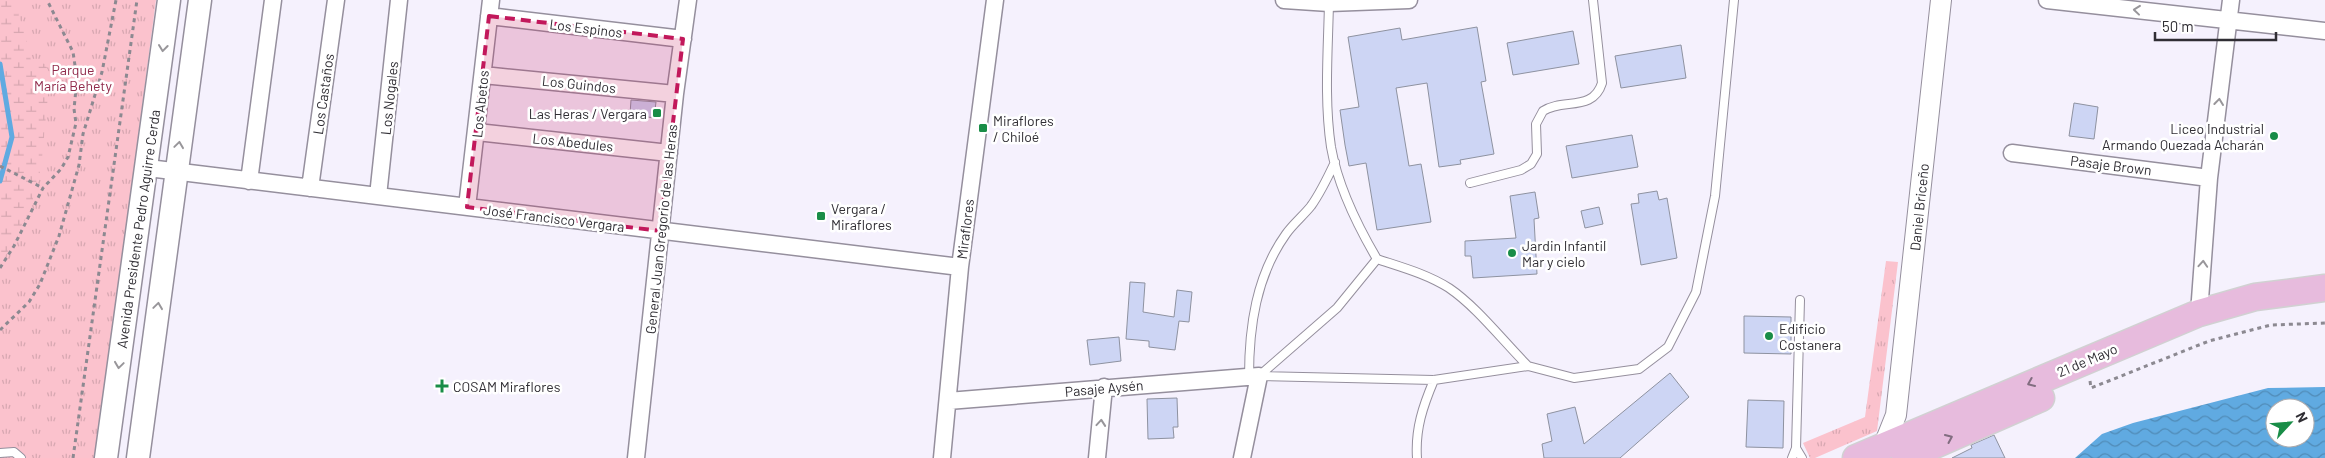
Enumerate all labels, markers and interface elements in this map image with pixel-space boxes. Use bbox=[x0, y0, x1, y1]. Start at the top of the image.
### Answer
one-way arrow bbox=[2133, 5, 2141, 16]
scale bar bbox=[2155, 10, 2276, 42]
street label: Los Espinos bbox=[549, 15, 624, 41]
text: 50 m bbox=[2162, 17, 2194, 35]
one-way arrow bbox=[158, 45, 169, 53]
street label: Los Castaños bbox=[309, 52, 337, 136]
street label: Los Nogales bbox=[377, 60, 401, 136]
park label: Parque María Behety bbox=[34, 61, 112, 94]
street label: Los Abetos bbox=[468, 69, 492, 139]
street label: Los Guindos bbox=[541, 72, 617, 96]
one-way arrow bbox=[2213, 98, 2224, 106]
place label: Las Heras / Vergara bbox=[529, 105, 647, 122]
marker: Las Heras / Vergara bbox=[651, 107, 663, 119]
street label: Avenida Presidente Pedro Aguirre Cerda bbox=[113, 109, 163, 349]
place label: Miraflores / Chiloé bbox=[993, 112, 1054, 145]
place label: Liceo Industrial Armando Quezada Acharán bbox=[2102, 120, 2264, 153]
marker: Miraflores / Chiloé bbox=[977, 122, 989, 134]
street label: General Juan Gregorio de las Heras bbox=[642, 123, 681, 335]
street label: Los Abedules bbox=[532, 129, 614, 155]
marker: Liceo Industrial Armando Quezada Acharán bbox=[2268, 130, 2280, 142]
one-way arrow bbox=[174, 140, 184, 149]
street label: Pasaje Brown bbox=[2069, 152, 2153, 178]
street label: Daniel Briceño bbox=[1906, 163, 1932, 251]
street label: Miraflores bbox=[953, 198, 977, 260]
place label: Vergara / Miraflores bbox=[831, 200, 892, 233]
street label: José Francisco Vergara bbox=[482, 201, 626, 235]
marker: Vergara / Miraflores bbox=[815, 210, 827, 222]
place label: Jardin Infantil Mar y cielo bbox=[1522, 237, 1606, 270]
marker: Jardin Infantil Mar y cielo bbox=[1506, 247, 1518, 259]
one-way arrow bbox=[2197, 260, 2208, 268]
one-way arrow bbox=[152, 301, 163, 309]
place label: Edificio Costanera bbox=[1779, 320, 1841, 353]
marker: Edificio Costanera bbox=[1763, 330, 1775, 342]
street label: 21 de Mayo bbox=[2054, 340, 2120, 380]
one-way arrow bbox=[115, 361, 125, 370]
street label: Pasaje Aysén bbox=[1064, 376, 1144, 400]
one-way arrow bbox=[2027, 377, 2036, 388]
place label: COSAM Miraflores bbox=[453, 378, 561, 395]
marker: COSAM Miraflores bbox=[435, 379, 449, 393]
north arrow bbox=[2265, 398, 2315, 448]
text: N bbox=[2292, 409, 2312, 425]
one-way arrow bbox=[1095, 418, 1106, 426]
one-way arrow bbox=[1944, 434, 1953, 445]

